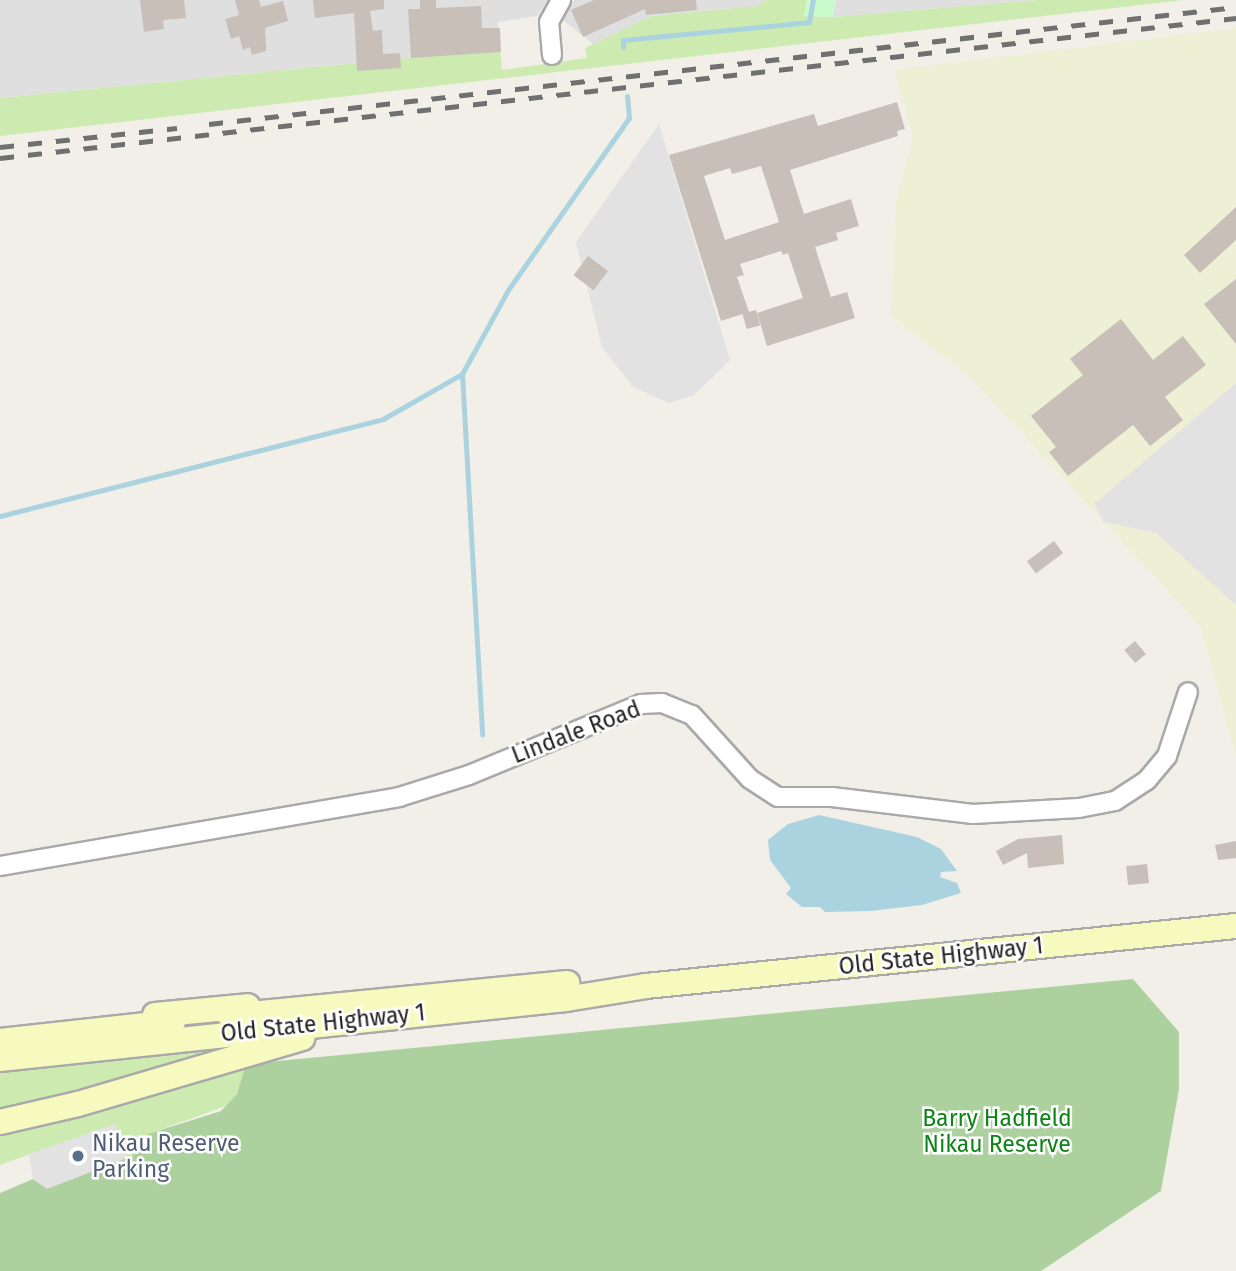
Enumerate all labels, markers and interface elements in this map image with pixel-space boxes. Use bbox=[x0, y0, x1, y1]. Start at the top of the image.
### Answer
street label: Lindale Road bbox=[508, 695, 644, 769]
street label: Old State Highway 1 bbox=[837, 932, 1045, 980]
street label: Old State Highway 1 bbox=[219, 999, 427, 1047]
park label: Barry Hadfield Nikau Reserve bbox=[922, 1104, 1072, 1158]
place label: Nikau Reserve Parking bbox=[92, 1129, 240, 1183]
marker: Nikau Reserve Parking bbox=[70, 1148, 86, 1164]

